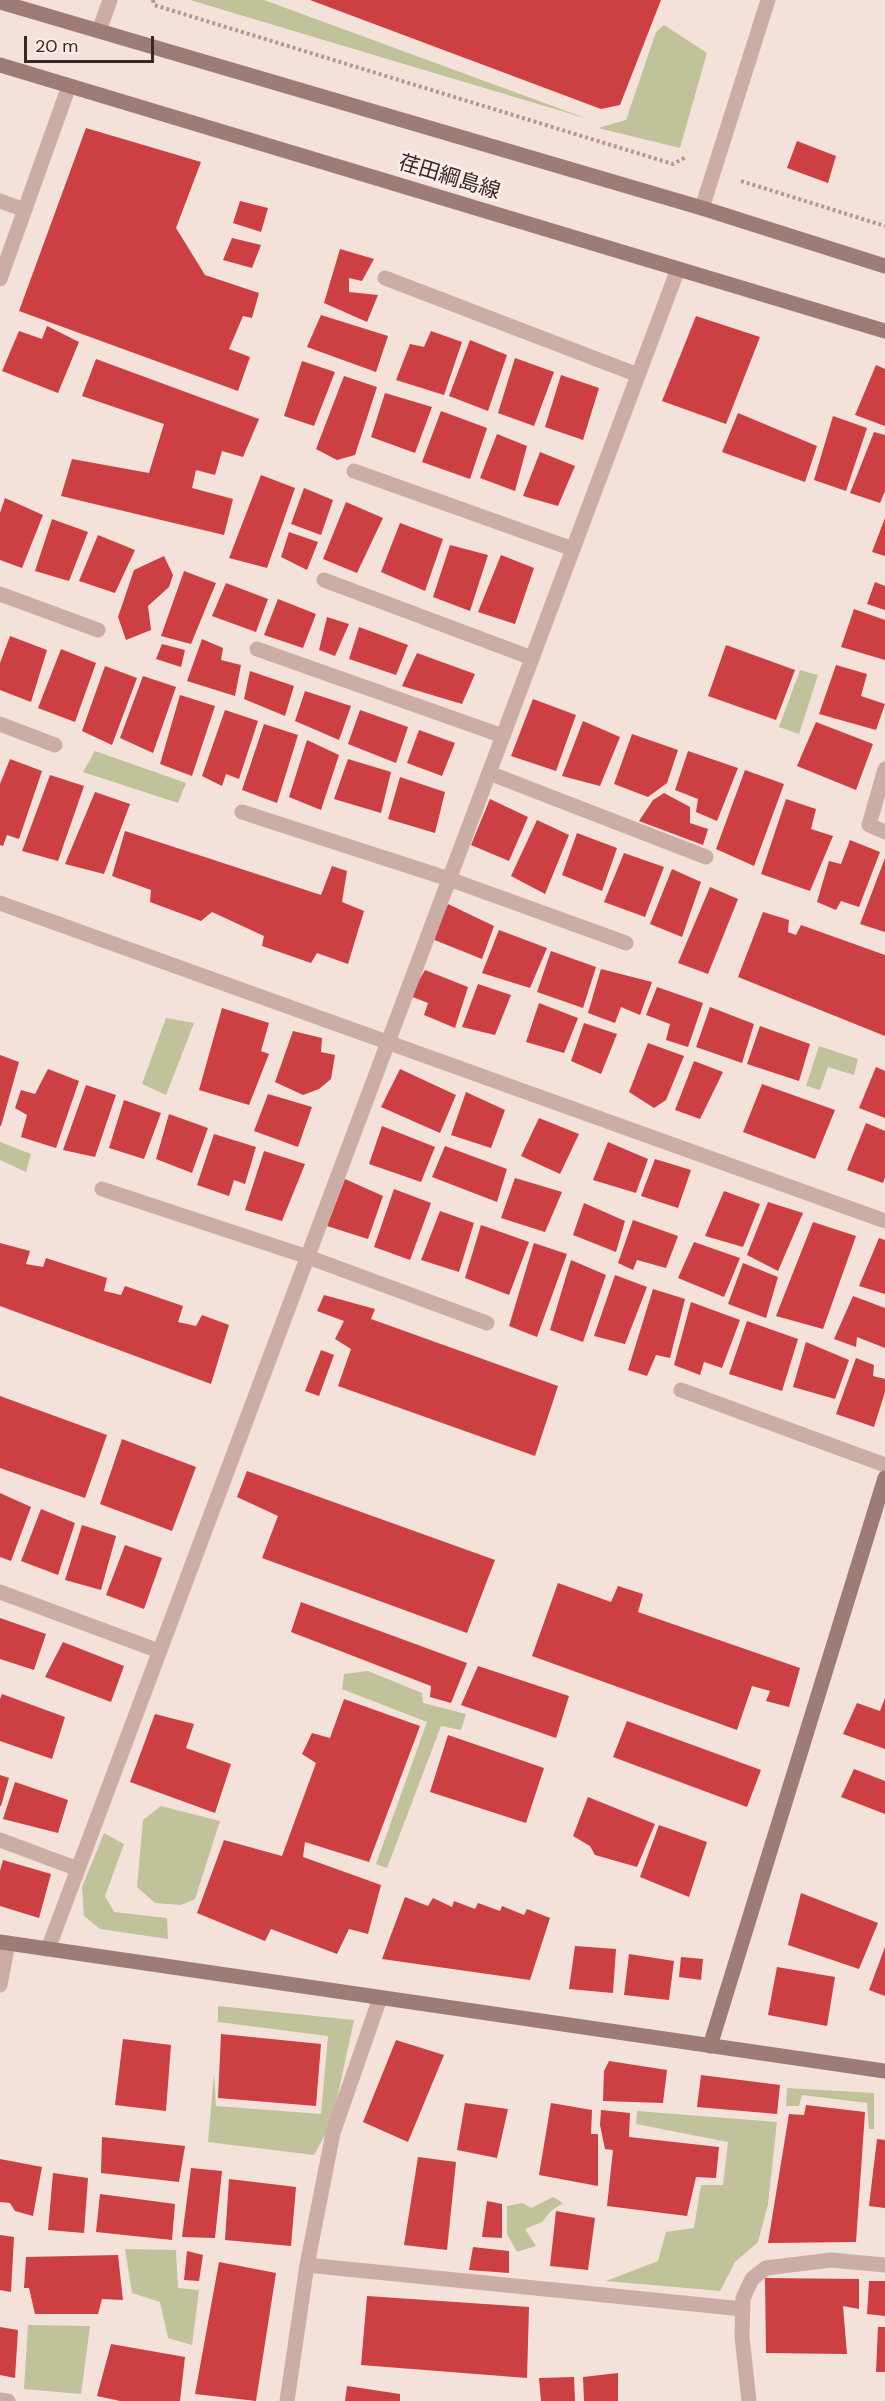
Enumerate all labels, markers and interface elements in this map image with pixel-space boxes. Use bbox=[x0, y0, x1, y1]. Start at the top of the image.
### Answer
scale bar bbox=[27, 24, 158, 62]
text: 20 m bbox=[35, 34, 78, 58]
street label: 荏田綱島線 bbox=[395, 151, 503, 205]

